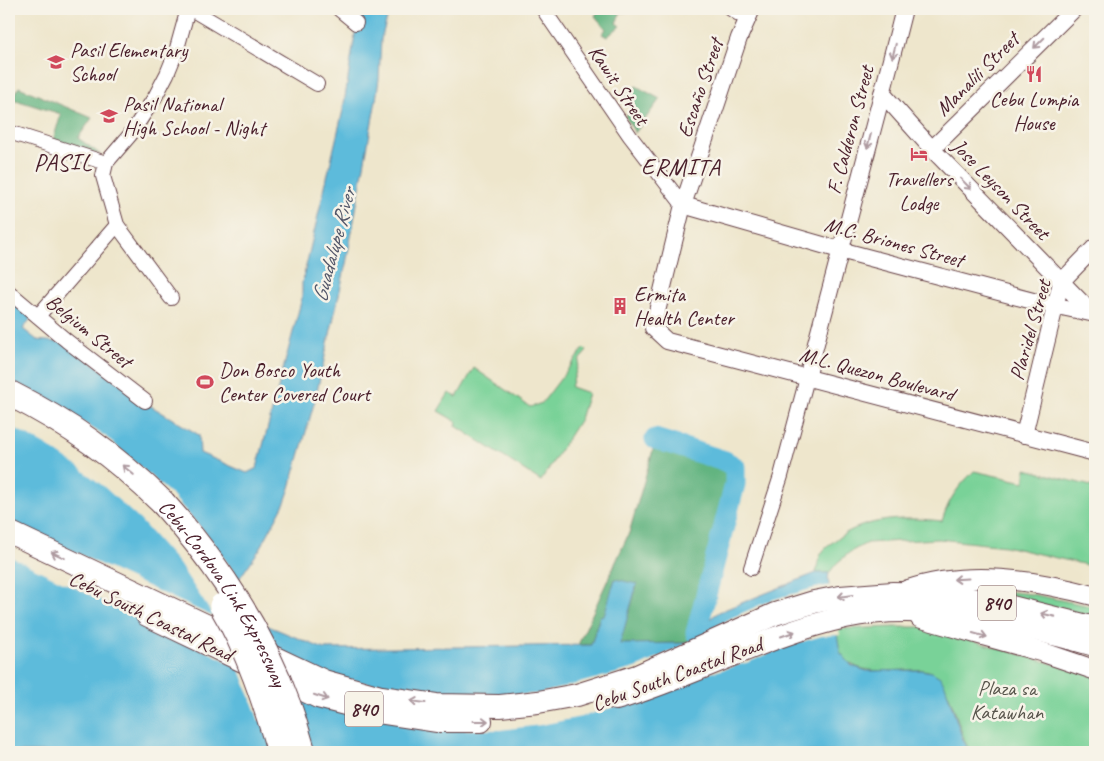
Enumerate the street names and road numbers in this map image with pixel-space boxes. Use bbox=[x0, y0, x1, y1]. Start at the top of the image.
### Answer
street label: Manalili Street bbox=[930, 24, 1027, 121]
street label: Escaño Street bbox=[671, 32, 730, 141]
street label: Kawit Street bbox=[583, 40, 656, 132]
street label: F. Calderon Street bbox=[820, 61, 880, 197]
street label: Jose Leyson Street bbox=[946, 132, 1057, 246]
street label: M.C. Briones Street bbox=[822, 211, 969, 274]
street label: Plaridel Street bbox=[1003, 275, 1057, 383]
street label: Belgium Street bbox=[41, 288, 140, 376]
street label: M.L. Quezon Boulevard bbox=[797, 341, 960, 408]
street label: Cebu-Cordova Link Expressway bbox=[153, 494, 293, 692]
street label: Cebu South Coastal Road bbox=[65, 565, 241, 669]
road number: 840 bbox=[978, 586, 1016, 620]
street label: Cebu South Coastal Road bbox=[588, 630, 769, 717]
road number: 840 bbox=[345, 692, 383, 726]

